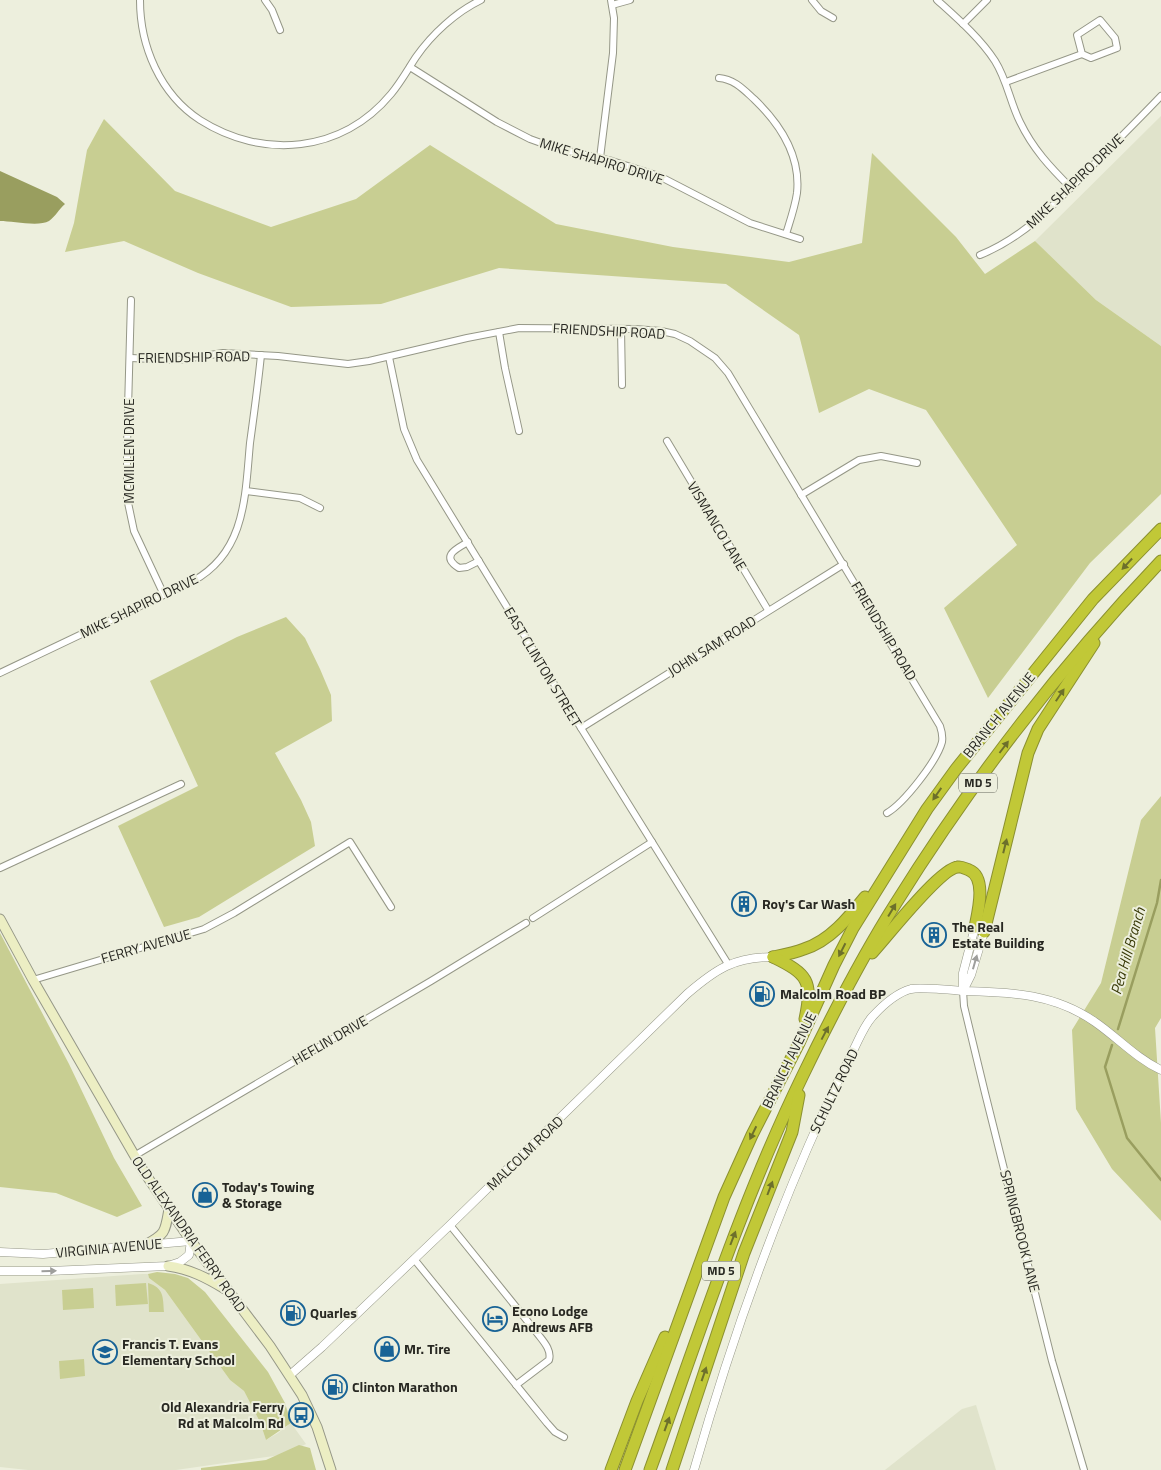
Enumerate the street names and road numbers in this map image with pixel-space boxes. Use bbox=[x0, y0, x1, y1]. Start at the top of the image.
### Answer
street label: MIKE SHAPIRO DRIVE bbox=[1021, 128, 1129, 233]
street label: MIKE SHAPIRO DRIVE bbox=[537, 132, 667, 190]
street label: FRIENDSHIP ROAD bbox=[552, 317, 666, 344]
street label: FRIENDSHIP ROAD bbox=[138, 345, 250, 368]
street label: MCMILLEN DRIVE bbox=[118, 398, 139, 504]
street label: VISMANCO LANE bbox=[682, 477, 753, 575]
street label: MIKE SHAPIRO DRIVE bbox=[76, 568, 202, 643]
street label: FRIENDSHIP ROAD bbox=[846, 577, 922, 684]
street label: EAST CLINTON STREET bbox=[499, 603, 588, 731]
street label: JOHN SAM ROAD bbox=[663, 610, 760, 681]
street label: BRANCH AVENUE bbox=[957, 667, 1040, 762]
road number: MD 5 bbox=[959, 774, 997, 792]
street label: FERRY AVENUE bbox=[98, 923, 194, 968]
street label: BRANCH AVENUE bbox=[756, 1008, 821, 1112]
street label: HEFLIN DRIVE bbox=[288, 1009, 372, 1070]
street label: SCHULTZ ROAD bbox=[804, 1045, 863, 1137]
street label: MALCOLM ROAD bbox=[481, 1110, 568, 1195]
street label: OLD ALEXANDRIA FERRY ROAD bbox=[127, 1151, 252, 1316]
street label: SPRINGBROOK LANE bbox=[995, 1168, 1046, 1294]
street label: VIRGINIA AVENUE bbox=[55, 1232, 163, 1263]
road number: MD 5 bbox=[702, 1262, 740, 1280]

